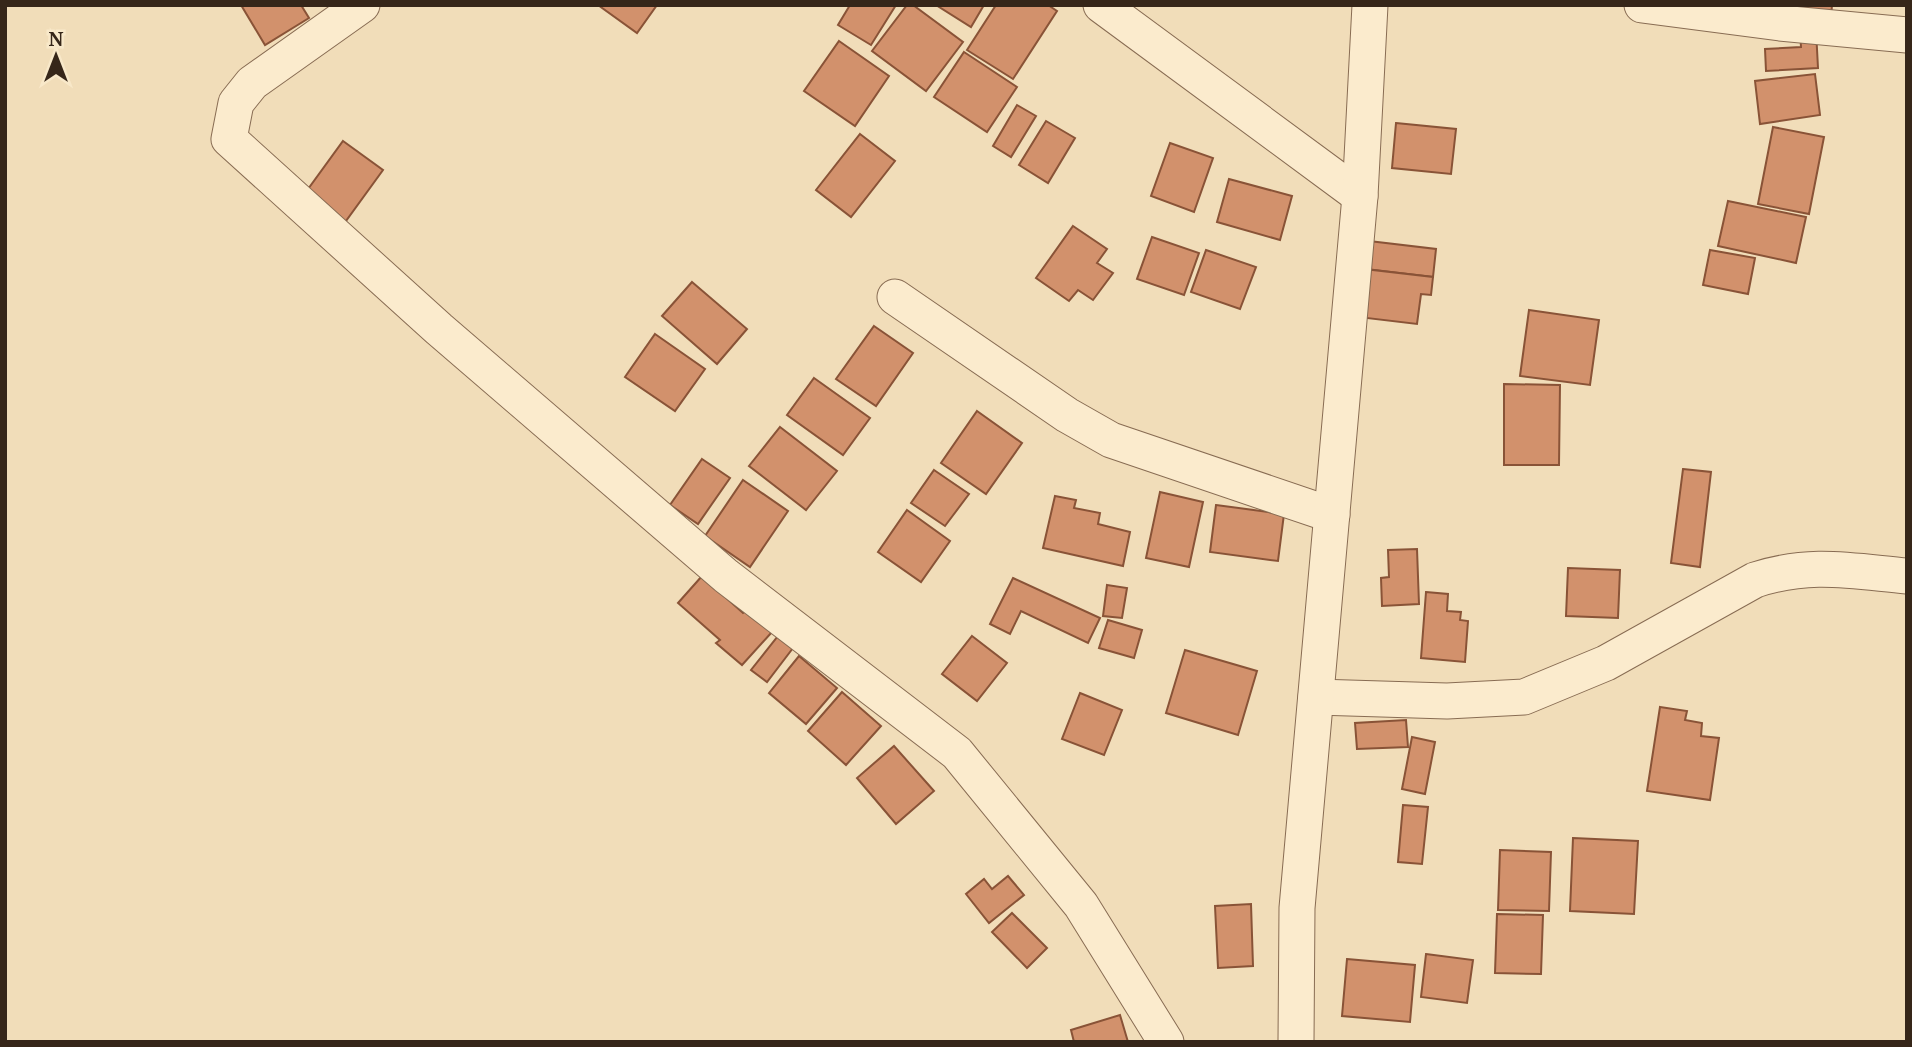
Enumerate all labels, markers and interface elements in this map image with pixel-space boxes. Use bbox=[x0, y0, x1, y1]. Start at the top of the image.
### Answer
north arrow bbox=[21, 21, 91, 91]
text: N bbox=[49, 26, 64, 52]

